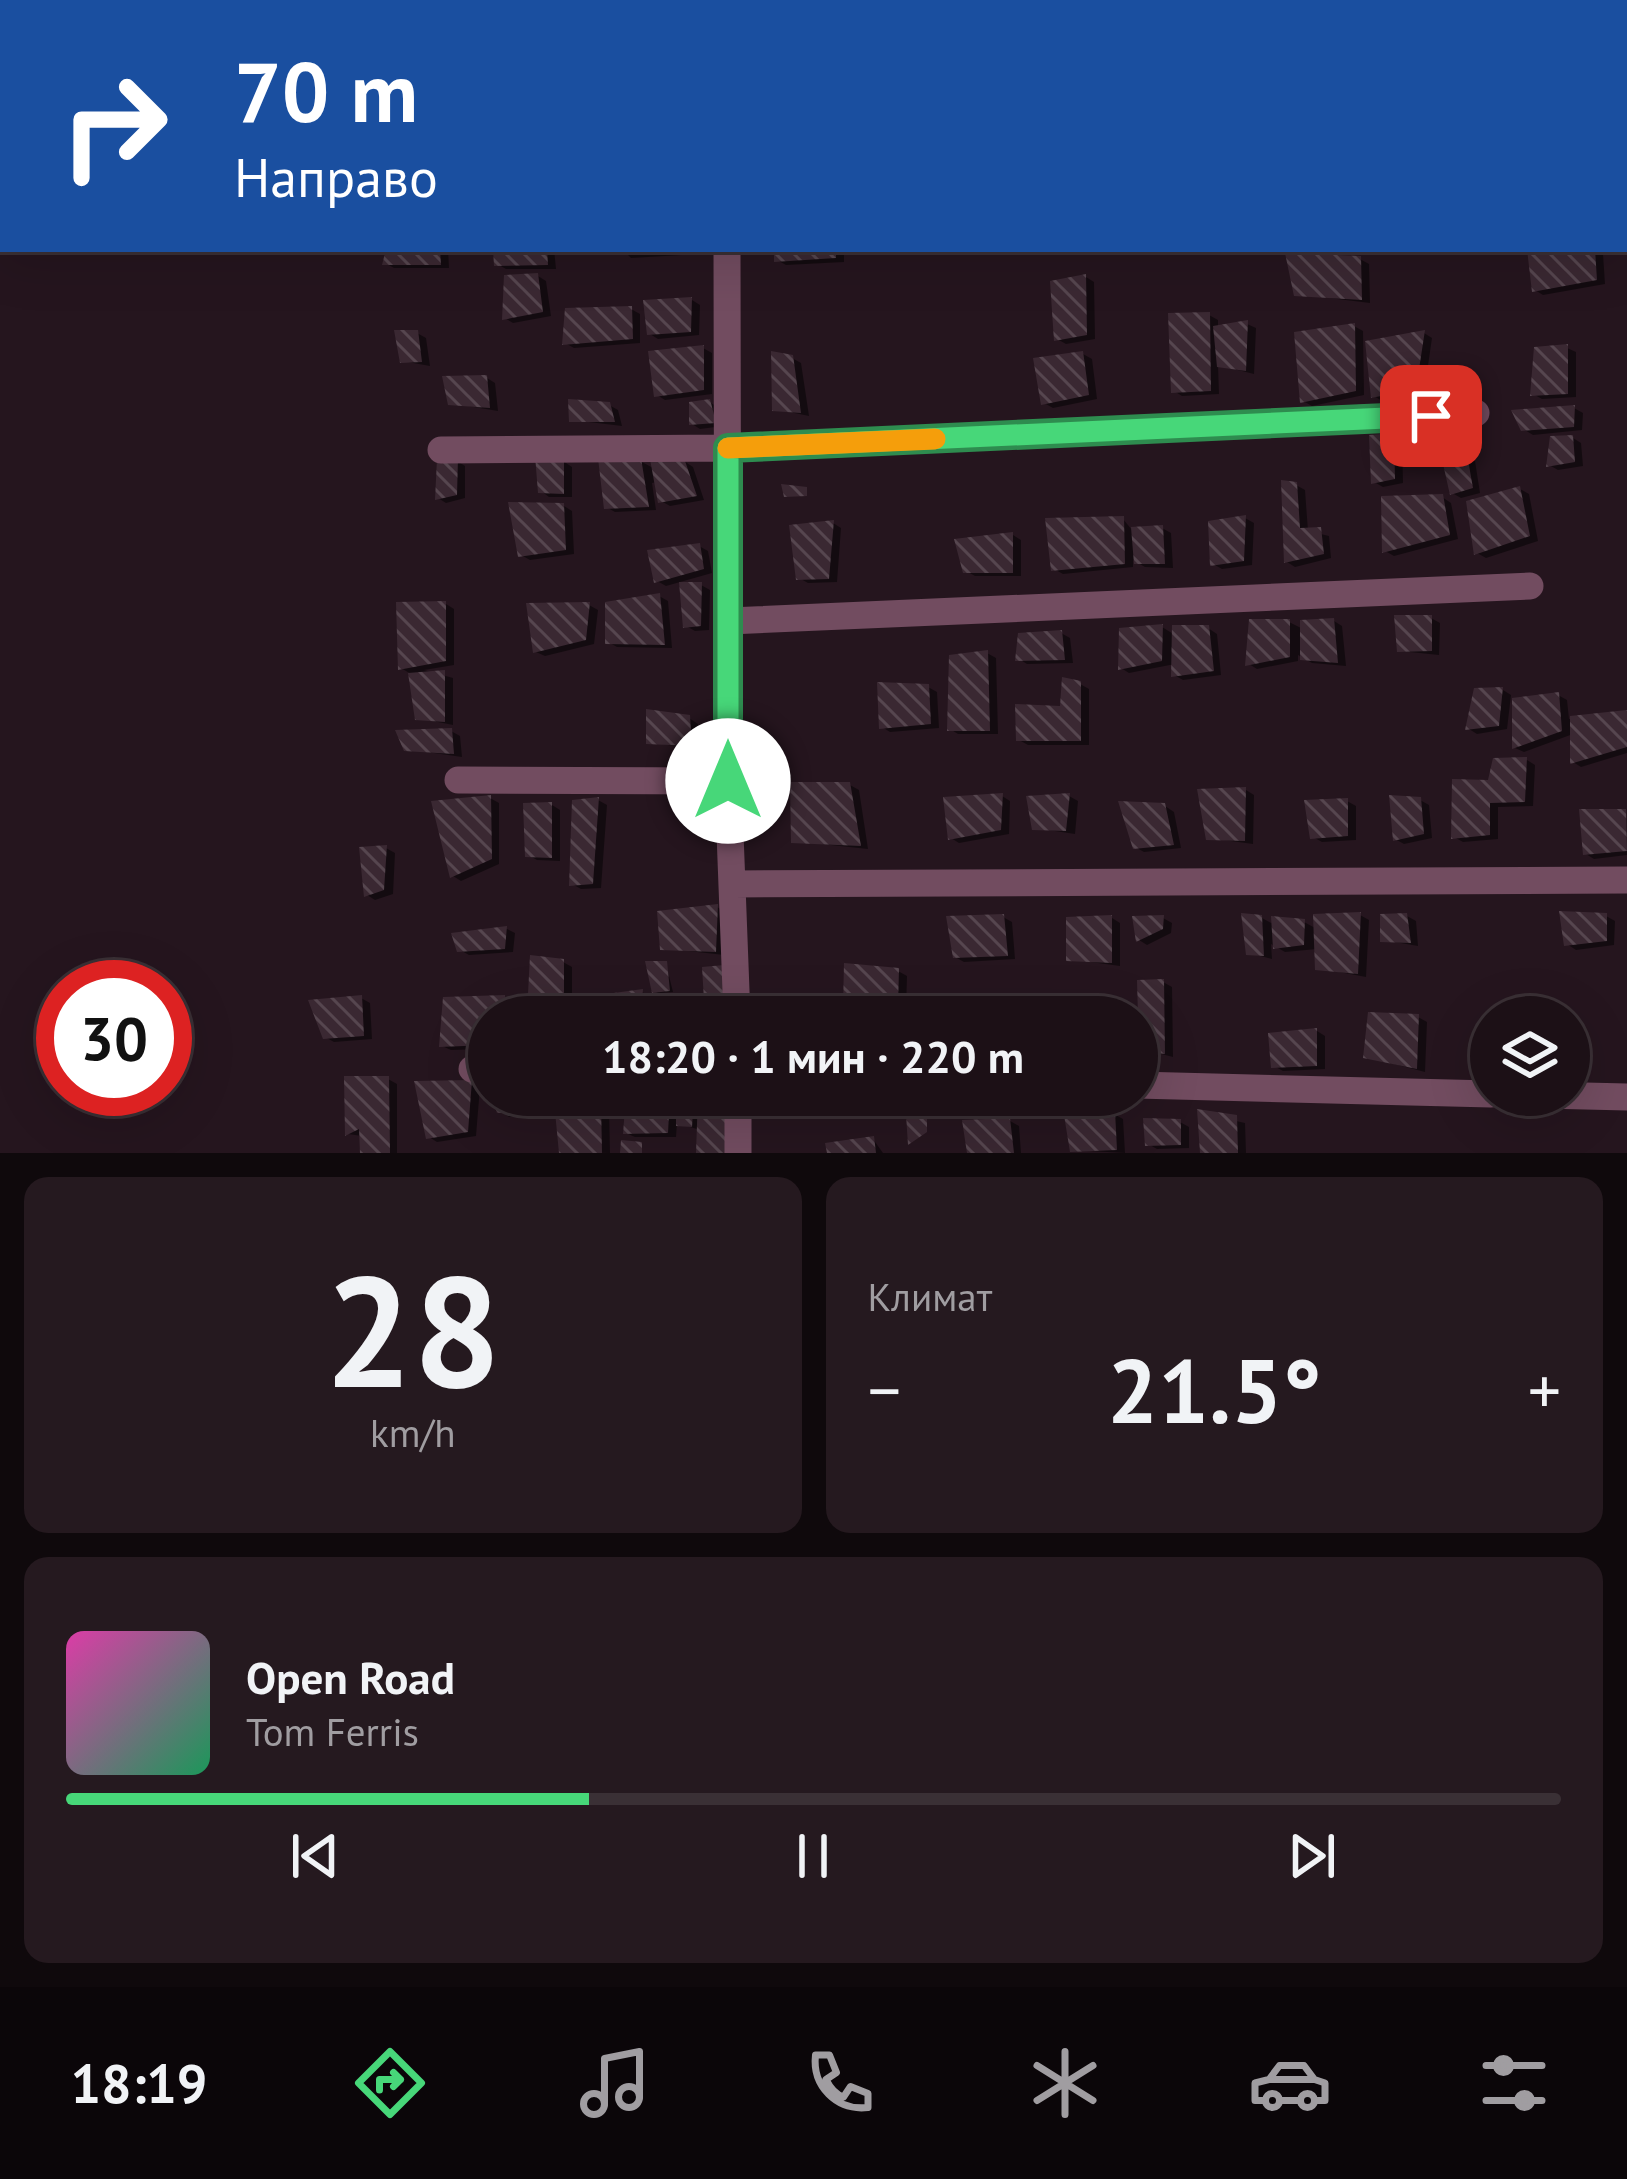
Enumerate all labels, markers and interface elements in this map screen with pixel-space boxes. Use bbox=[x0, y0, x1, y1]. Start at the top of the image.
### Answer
text: 70 m bbox=[234, 36, 418, 145]
icon: right bbox=[36, 48, 192, 204]
text: Направо bbox=[234, 142, 438, 212]
pin bbox=[1380, 365, 1482, 467]
icon: arrive bbox=[1398, 383, 1464, 449]
position arrow bbox=[665, 718, 791, 844]
speed limit sign: 30 bbox=[36, 960, 192, 1116]
map controls bbox=[1470, 996, 1590, 1116]
button: layers bbox=[1470, 996, 1590, 1116]
text: 18:20 · 1 мин · 220 m bbox=[602, 1027, 1024, 1085]
text: 28 bbox=[324, 1228, 501, 1430]
text: Климат bbox=[868, 1271, 992, 1322]
text: 21.5° bbox=[1107, 1331, 1322, 1448]
text: − bbox=[868, 1347, 901, 1432]
text: + bbox=[1528, 1347, 1561, 1432]
text: km/h bbox=[370, 1407, 456, 1458]
text: Open Road bbox=[246, 1648, 455, 1706]
text: Tom Ferris bbox=[246, 1706, 419, 1757]
icon: previous bbox=[282, 1823, 348, 1889]
icon: pause bbox=[780, 1823, 846, 1889]
icon: next bbox=[1279, 1823, 1345, 1889]
icon: directions bbox=[348, 2041, 432, 2125]
icon: music bbox=[573, 2041, 657, 2125]
icon: phone bbox=[798, 2041, 882, 2125]
icon: climate bbox=[1023, 2041, 1107, 2125]
icon: car bbox=[1248, 2041, 1332, 2125]
icon: filters bbox=[1472, 2041, 1556, 2125]
text: 18:19 bbox=[70, 2048, 207, 2118]

